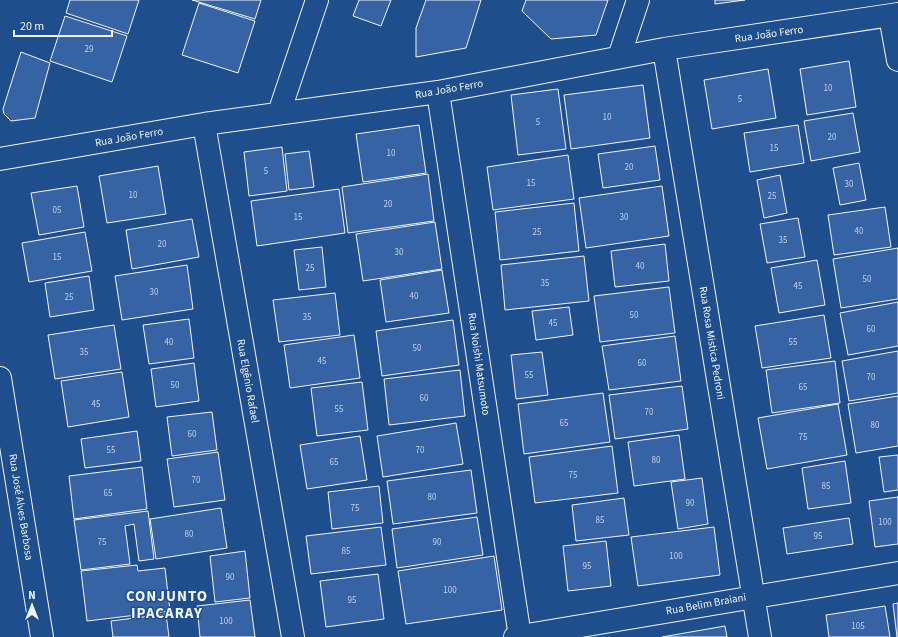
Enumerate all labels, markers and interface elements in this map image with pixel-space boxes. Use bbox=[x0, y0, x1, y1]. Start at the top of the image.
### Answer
scale bar bbox=[14, 12, 112, 38]
text: 20 m bbox=[20, 18, 44, 35]
street label: Rua João Ferro bbox=[734, 22, 804, 46]
house number: 29 bbox=[85, 43, 94, 56]
street label: Rua João Ferro bbox=[414, 76, 484, 102]
house number: 10 bbox=[824, 82, 833, 95]
house number: 5 bbox=[738, 93, 743, 106]
house number: 10 bbox=[603, 111, 612, 124]
house number: 5 bbox=[536, 116, 541, 129]
street label: Rua João Ferro bbox=[94, 124, 164, 150]
house number: 20 bbox=[828, 131, 837, 144]
house number: 15 bbox=[770, 142, 779, 155]
house number: 10 bbox=[387, 147, 396, 160]
house number: 20 bbox=[625, 161, 634, 174]
house number: 5 bbox=[264, 165, 269, 178]
house number: 15 bbox=[527, 177, 536, 190]
house number: 30 bbox=[845, 178, 854, 191]
house number: 10 bbox=[129, 189, 138, 202]
house number: 25 bbox=[768, 190, 777, 203]
house number: 20 bbox=[384, 198, 393, 211]
house number: 05 bbox=[53, 204, 62, 217]
house number: 15 bbox=[294, 211, 303, 224]
house number: 30 bbox=[620, 211, 629, 224]
house number: 40 bbox=[855, 225, 864, 238]
house number: 25 bbox=[533, 226, 542, 239]
house number: 35 bbox=[779, 234, 788, 247]
house number: 20 bbox=[158, 238, 167, 251]
house number: 30 bbox=[395, 246, 404, 259]
house number: 15 bbox=[53, 251, 62, 264]
house number: 40 bbox=[636, 260, 645, 273]
house number: 25 bbox=[306, 262, 315, 275]
house number: 50 bbox=[863, 273, 872, 286]
house number: 35 bbox=[541, 277, 550, 290]
house number: 45 bbox=[794, 280, 803, 293]
street label: Rua Rosa Mistica Pedroni bbox=[696, 285, 728, 401]
house number: 30 bbox=[150, 286, 159, 299]
house number: 40 bbox=[410, 290, 419, 303]
house number: 25 bbox=[65, 291, 74, 304]
house number: 50 bbox=[630, 309, 639, 322]
house number: 35 bbox=[303, 311, 312, 324]
street label: Rua Noishi Matsumoto bbox=[464, 312, 494, 416]
house number: 45 bbox=[549, 317, 558, 330]
house number: 60 bbox=[867, 323, 876, 336]
house number: 40 bbox=[165, 336, 174, 349]
house number: 55 bbox=[789, 336, 798, 349]
street label: Rua Elgênio Rafael bbox=[233, 338, 263, 424]
house number: 50 bbox=[413, 342, 422, 355]
house number: 35 bbox=[80, 346, 89, 359]
house number: 45 bbox=[318, 355, 327, 368]
house number: 60 bbox=[638, 357, 647, 370]
house number: 55 bbox=[525, 369, 534, 382]
house number: 70 bbox=[867, 371, 876, 384]
house number: 50 bbox=[171, 379, 180, 392]
house number: 65 bbox=[799, 381, 808, 394]
house number: 60 bbox=[420, 392, 429, 405]
house number: 45 bbox=[92, 398, 101, 411]
house number: 55 bbox=[335, 403, 344, 416]
house number: 70 bbox=[645, 406, 654, 419]
house number: 65 bbox=[560, 417, 569, 430]
house number: 80 bbox=[871, 419, 880, 432]
house number: 60 bbox=[188, 428, 197, 441]
house number: 75 bbox=[799, 431, 808, 444]
house number: 55 bbox=[107, 444, 116, 457]
house number: 70 bbox=[416, 444, 425, 457]
street label: Rua José Alves Barbosa bbox=[5, 453, 37, 561]
house number: 80 bbox=[652, 454, 661, 467]
house number: 65 bbox=[330, 456, 339, 469]
house number: 75 bbox=[569, 469, 578, 482]
house number: 70 bbox=[192, 474, 201, 487]
house number: 85 bbox=[822, 480, 831, 493]
house number: 65 bbox=[104, 487, 113, 500]
house number: 80 bbox=[428, 491, 437, 504]
house number: 90 bbox=[686, 497, 695, 510]
house number: 75 bbox=[351, 502, 360, 515]
house number: 85 bbox=[596, 514, 605, 527]
house number: 100 bbox=[878, 516, 892, 529]
house number: 80 bbox=[185, 528, 194, 541]
house number: 95 bbox=[814, 530, 823, 543]
house number: 75 bbox=[98, 536, 107, 549]
house number: 90 bbox=[433, 536, 442, 549]
house number: 85 bbox=[342, 545, 351, 558]
house number: 100 bbox=[669, 550, 683, 563]
house number: 95 bbox=[583, 560, 592, 573]
house number: 90 bbox=[226, 571, 235, 584]
house number: 100 bbox=[443, 584, 457, 597]
north arrow bbox=[12, 585, 52, 625]
district label: CONJUNTO IPACARAY bbox=[126, 586, 208, 624]
text: N bbox=[28, 588, 36, 603]
street label: Rua Belim Braiani bbox=[665, 590, 747, 618]
house number: 95 bbox=[348, 594, 357, 607]
house number: 100 bbox=[219, 615, 233, 628]
house number: 105 bbox=[851, 620, 865, 633]

